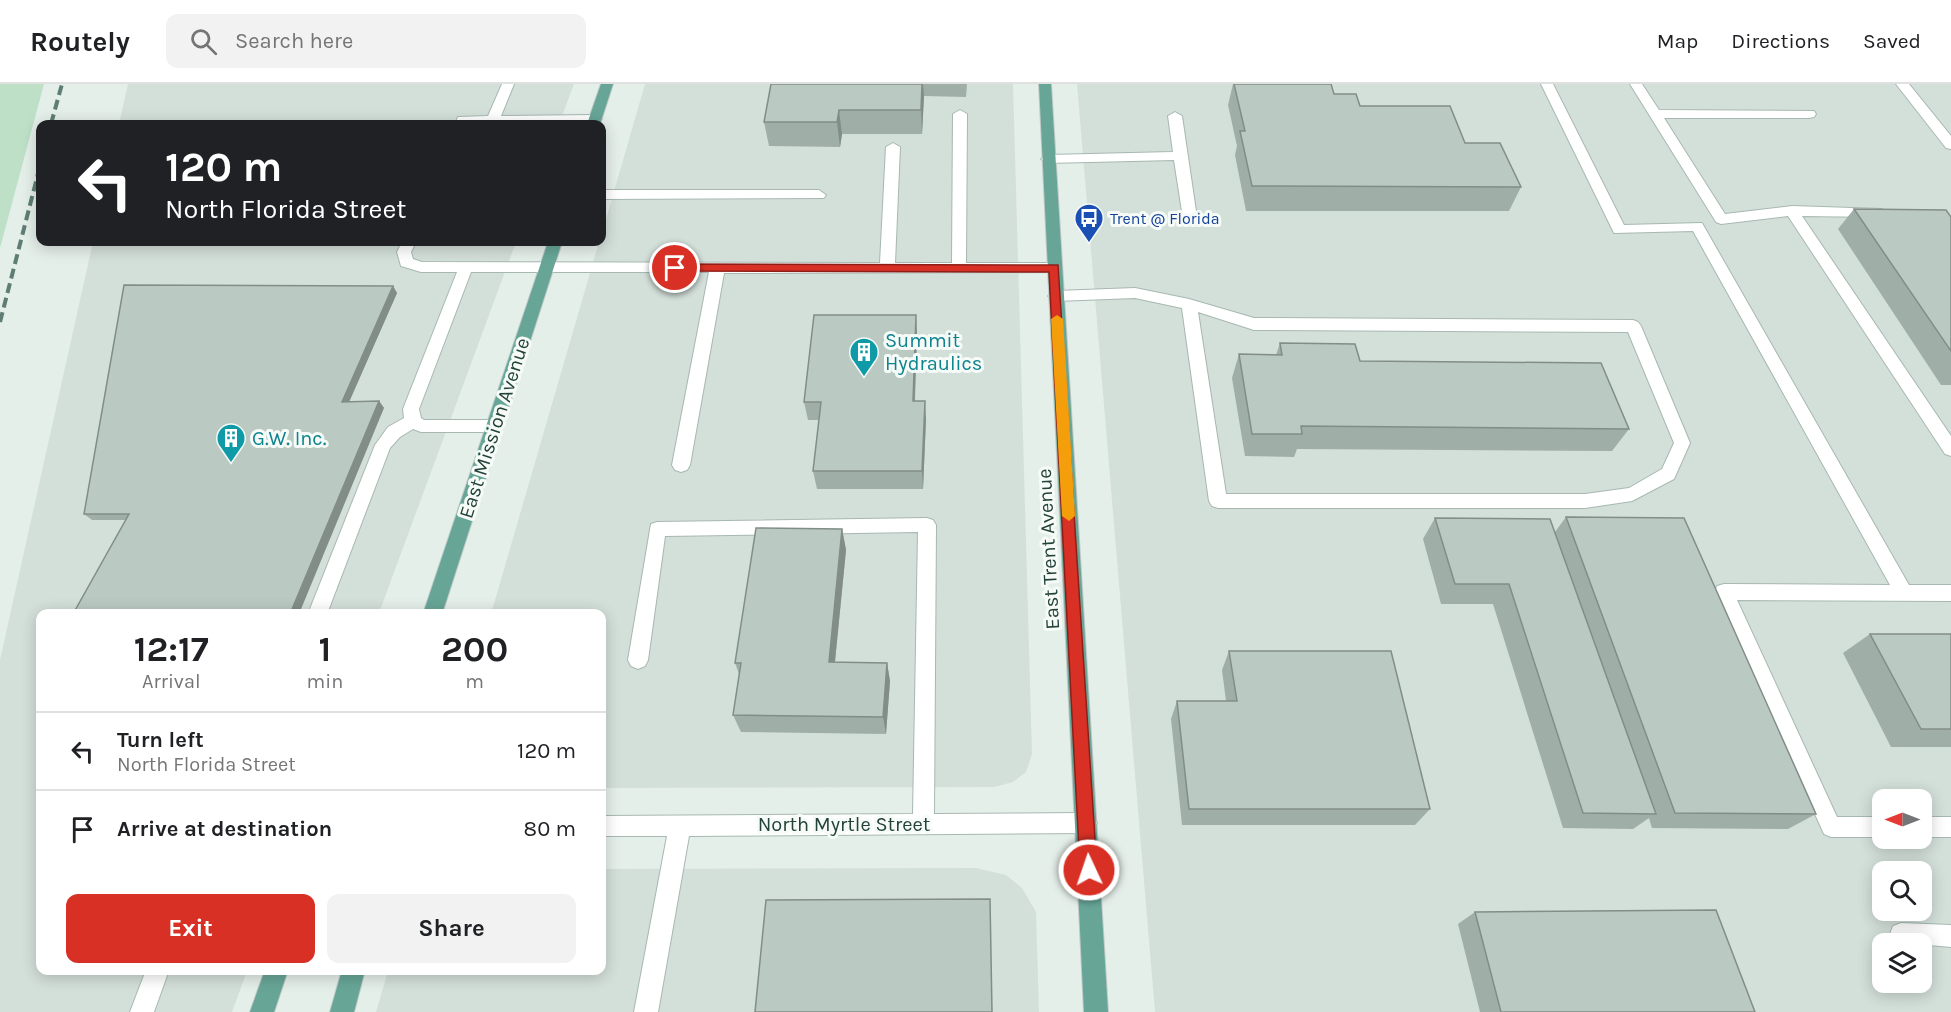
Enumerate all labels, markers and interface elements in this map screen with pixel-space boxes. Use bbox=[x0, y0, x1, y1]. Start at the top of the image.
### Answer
search box bbox=[166, 14, 586, 68]
text: Routely bbox=[30, 25, 130, 58]
icon: search bbox=[187, 25, 220, 58]
text: Search here bbox=[235, 28, 353, 54]
text: Map bbox=[1657, 29, 1698, 53]
text: Directions bbox=[1731, 29, 1830, 53]
text: Saved bbox=[1863, 29, 1921, 53]
text: 120 m bbox=[165, 142, 282, 192]
icon: left bbox=[66, 144, 144, 222]
text: North Florida Street bbox=[165, 193, 407, 225]
bus stop icon: Trent @ Florida bbox=[1073, 202, 1105, 244]
place label: Trent @ Florida bbox=[1110, 209, 1220, 228]
pin bbox=[649, 242, 700, 293]
icon: arrive bbox=[658, 251, 691, 284]
place label: Summit Hydraulics bbox=[885, 329, 982, 375]
street label: East Mission Avenue bbox=[454, 335, 535, 521]
building icon: Summit Hydraulics bbox=[848, 336, 880, 378]
building icon: G.W. Inc. bbox=[215, 422, 247, 464]
place label: G.W. Inc. bbox=[252, 427, 326, 450]
street label: East Trent Avenue bbox=[1033, 468, 1064, 630]
text: 12:17 bbox=[134, 628, 209, 670]
text: 1 bbox=[318, 628, 331, 670]
text: 200 bbox=[441, 628, 508, 670]
text: Arrival bbox=[142, 670, 201, 693]
text: min bbox=[306, 670, 343, 693]
text: m bbox=[465, 670, 484, 693]
text: Turn left bbox=[117, 727, 204, 753]
icon: left bbox=[66, 735, 99, 768]
text: 120 m bbox=[517, 738, 576, 764]
text: North Florida Street bbox=[117, 753, 296, 776]
north arrow bbox=[1872, 789, 1932, 849]
map controls bbox=[1872, 789, 1932, 993]
icon: arrive bbox=[66, 813, 99, 846]
street label: North Myrtle Street bbox=[758, 813, 931, 836]
text: Arrive at destination bbox=[117, 816, 332, 842]
text: 80 m bbox=[524, 816, 576, 842]
position arrow bbox=[1057, 838, 1121, 902]
button: search bbox=[1872, 861, 1932, 921]
button: Exit bbox=[66, 894, 315, 963]
button: Share bbox=[327, 894, 576, 963]
button: layers bbox=[1872, 933, 1932, 993]

